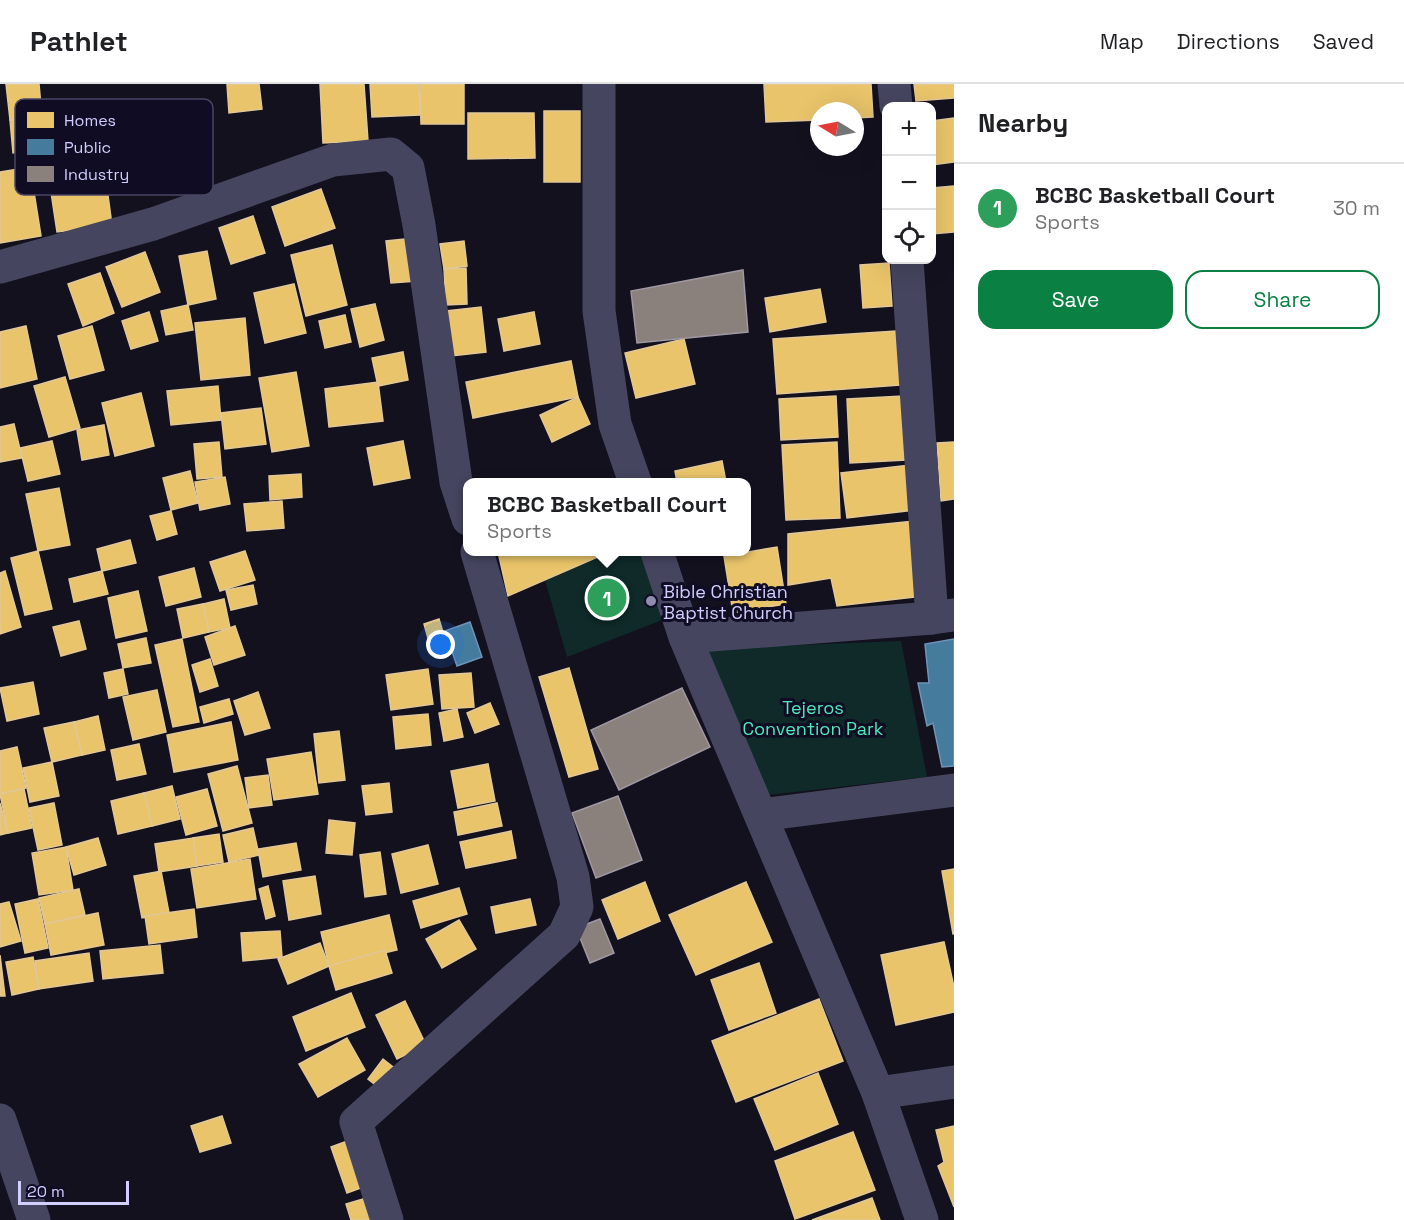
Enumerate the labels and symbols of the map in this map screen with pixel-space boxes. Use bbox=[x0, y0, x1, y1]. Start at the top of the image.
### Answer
legend bbox=[15, 99, 213, 195]
north arrow bbox=[810, 102, 864, 156]
text: Homes bbox=[64, 110, 116, 131]
text: Public bbox=[64, 137, 111, 158]
text: Industry bbox=[64, 164, 129, 185]
pin: 1 bbox=[588, 576, 626, 620]
place label: Bible Christian Baptist Church bbox=[663, 580, 793, 624]
marker: Bible Christian Baptist Church bbox=[644, 594, 658, 608]
your location bbox=[426, 630, 455, 659]
park label: Tejeros Convention Park bbox=[742, 696, 884, 740]
scale bar bbox=[18, 1178, 129, 1206]

